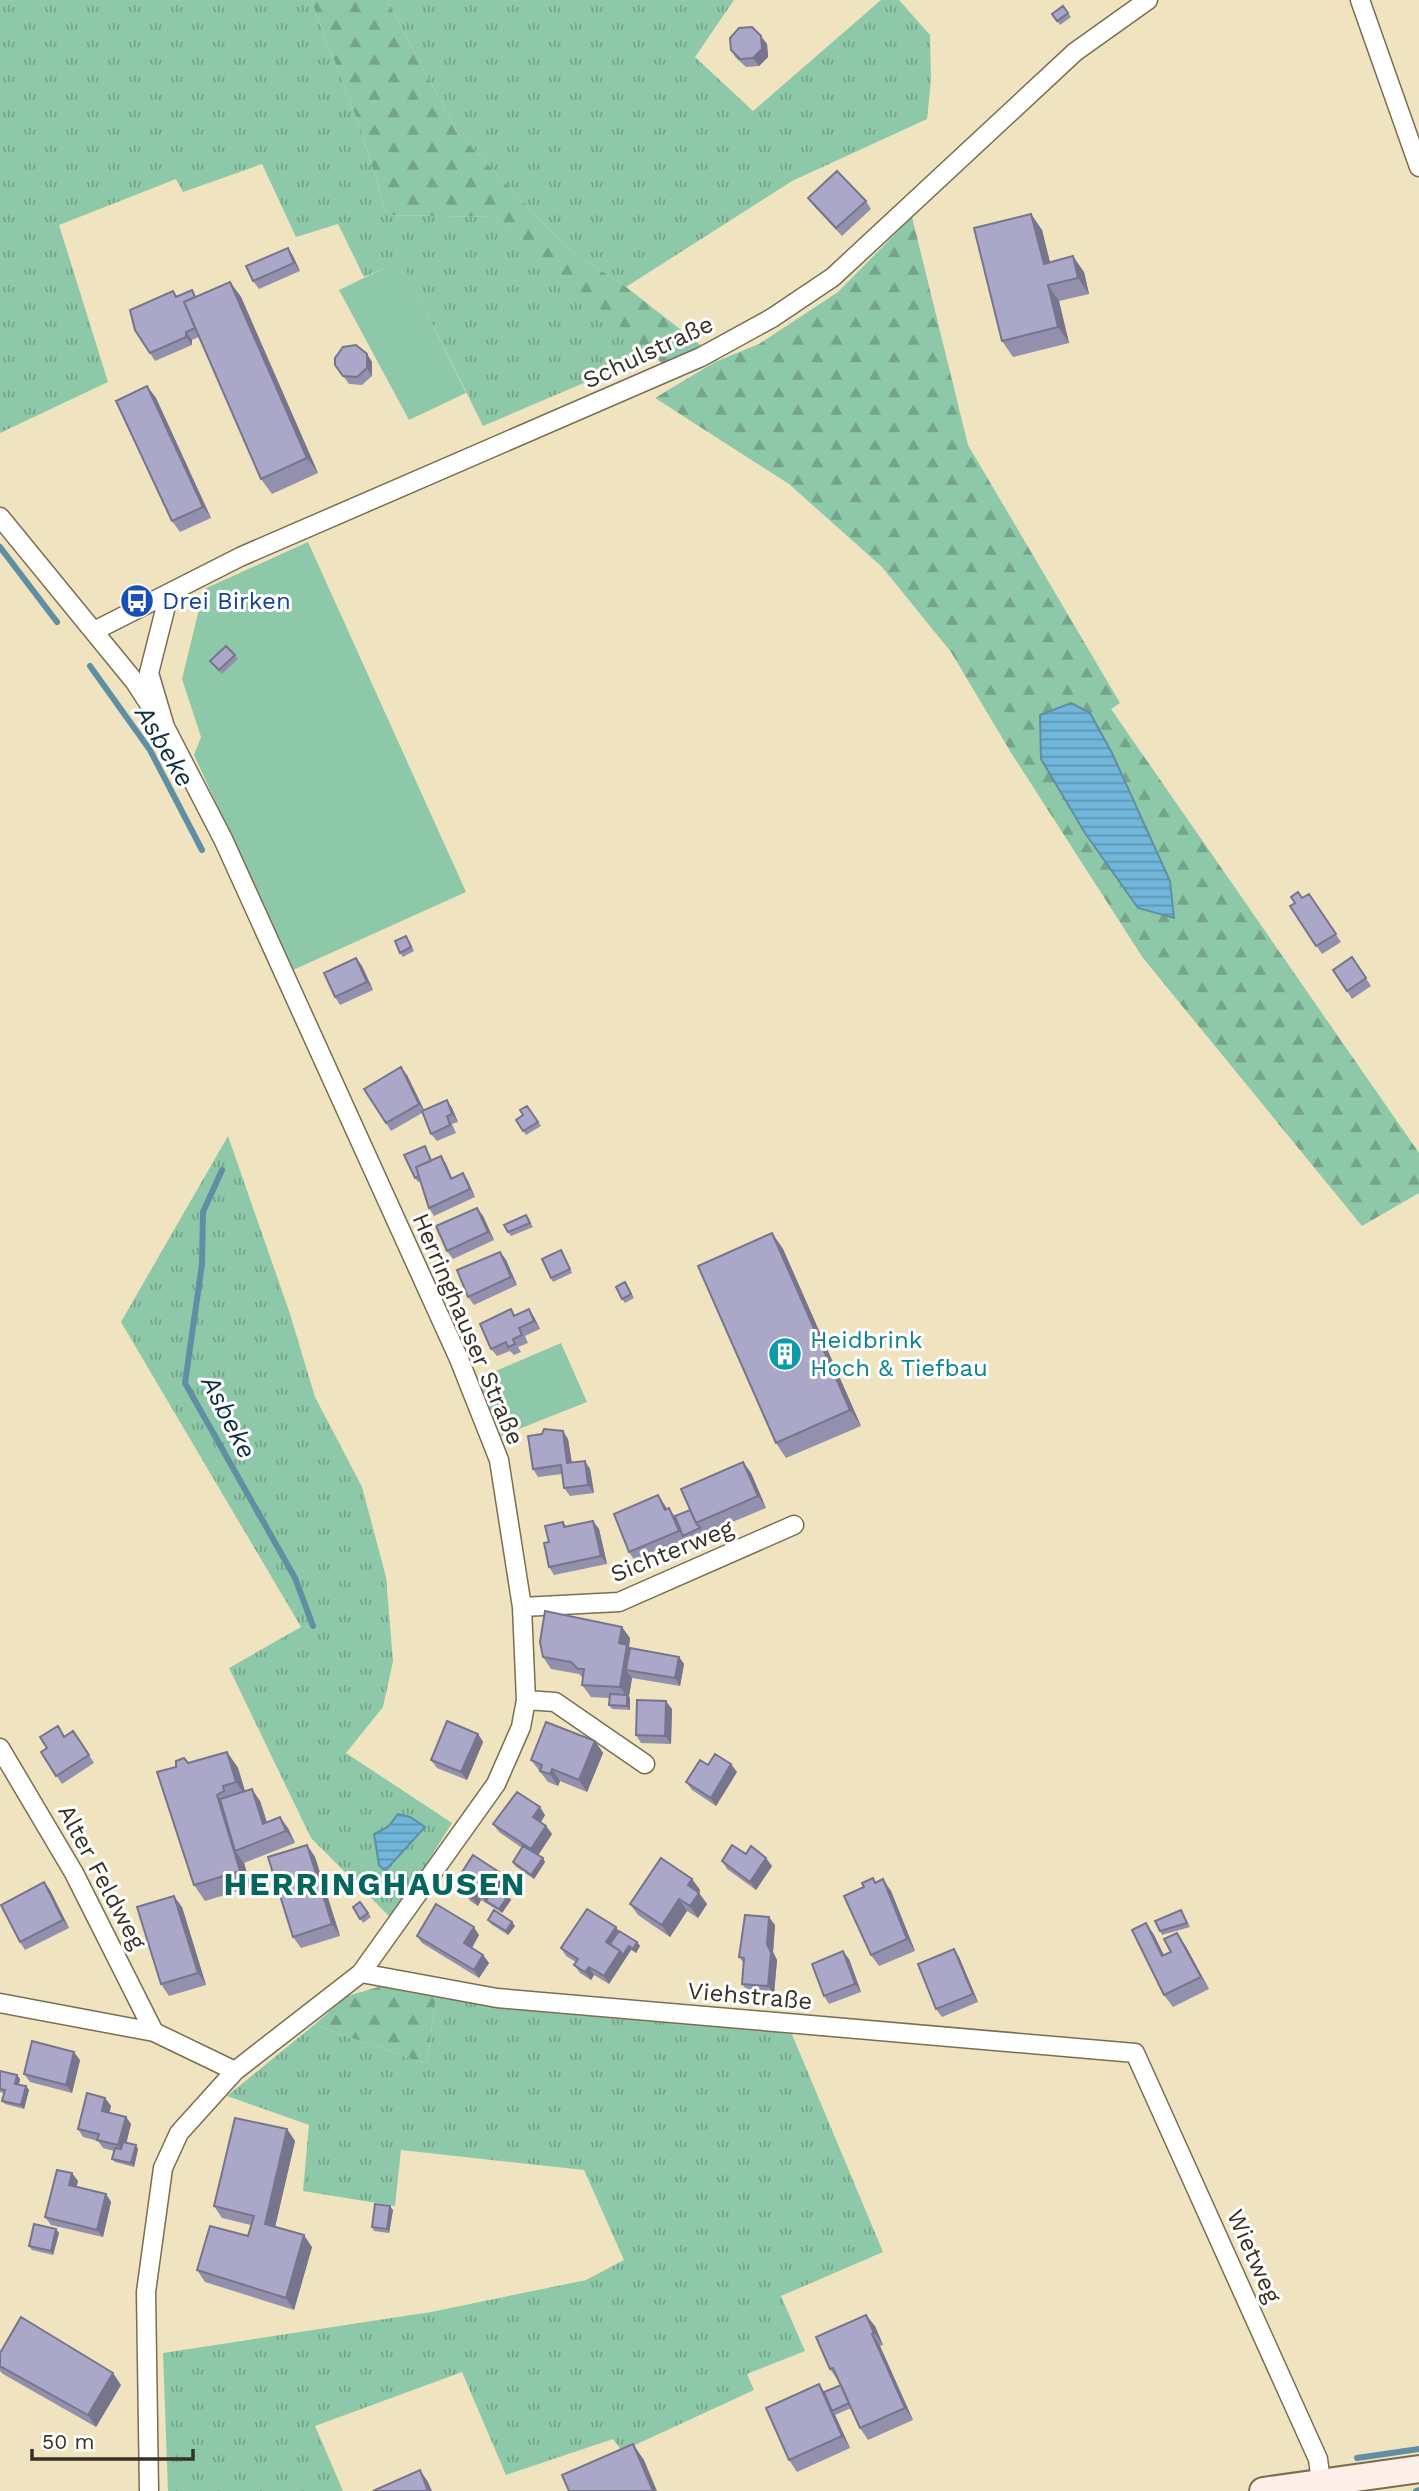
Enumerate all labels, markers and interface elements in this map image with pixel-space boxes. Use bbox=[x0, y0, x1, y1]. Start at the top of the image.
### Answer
street label: Schulstraße bbox=[579, 310, 717, 394]
bus stop icon: Drei Birken bbox=[118, 582, 156, 620]
place label: Drei Birken bbox=[162, 587, 291, 615]
water label: Asbeke bbox=[129, 699, 201, 792]
street label: Herringhauser Straße bbox=[406, 1209, 530, 1449]
place label: Heidbrink Hoch & Tiefbau bbox=[810, 1326, 988, 1382]
building icon: Heidbrink Hoch & Tiefbau bbox=[766, 1335, 804, 1373]
water label: Asbeke bbox=[195, 1370, 263, 1464]
street label: Sichterweg bbox=[607, 1514, 738, 1588]
street label: Alter Feldweg bbox=[52, 1800, 152, 1954]
district label: HERRINGHAUSEN bbox=[224, 1865, 526, 1903]
street label: Viehstraße bbox=[686, 1977, 814, 2015]
street label: Wietweg bbox=[1221, 2205, 1287, 2307]
scale bar bbox=[32, 2418, 192, 2462]
text: 50 m bbox=[42, 2429, 94, 2454]

